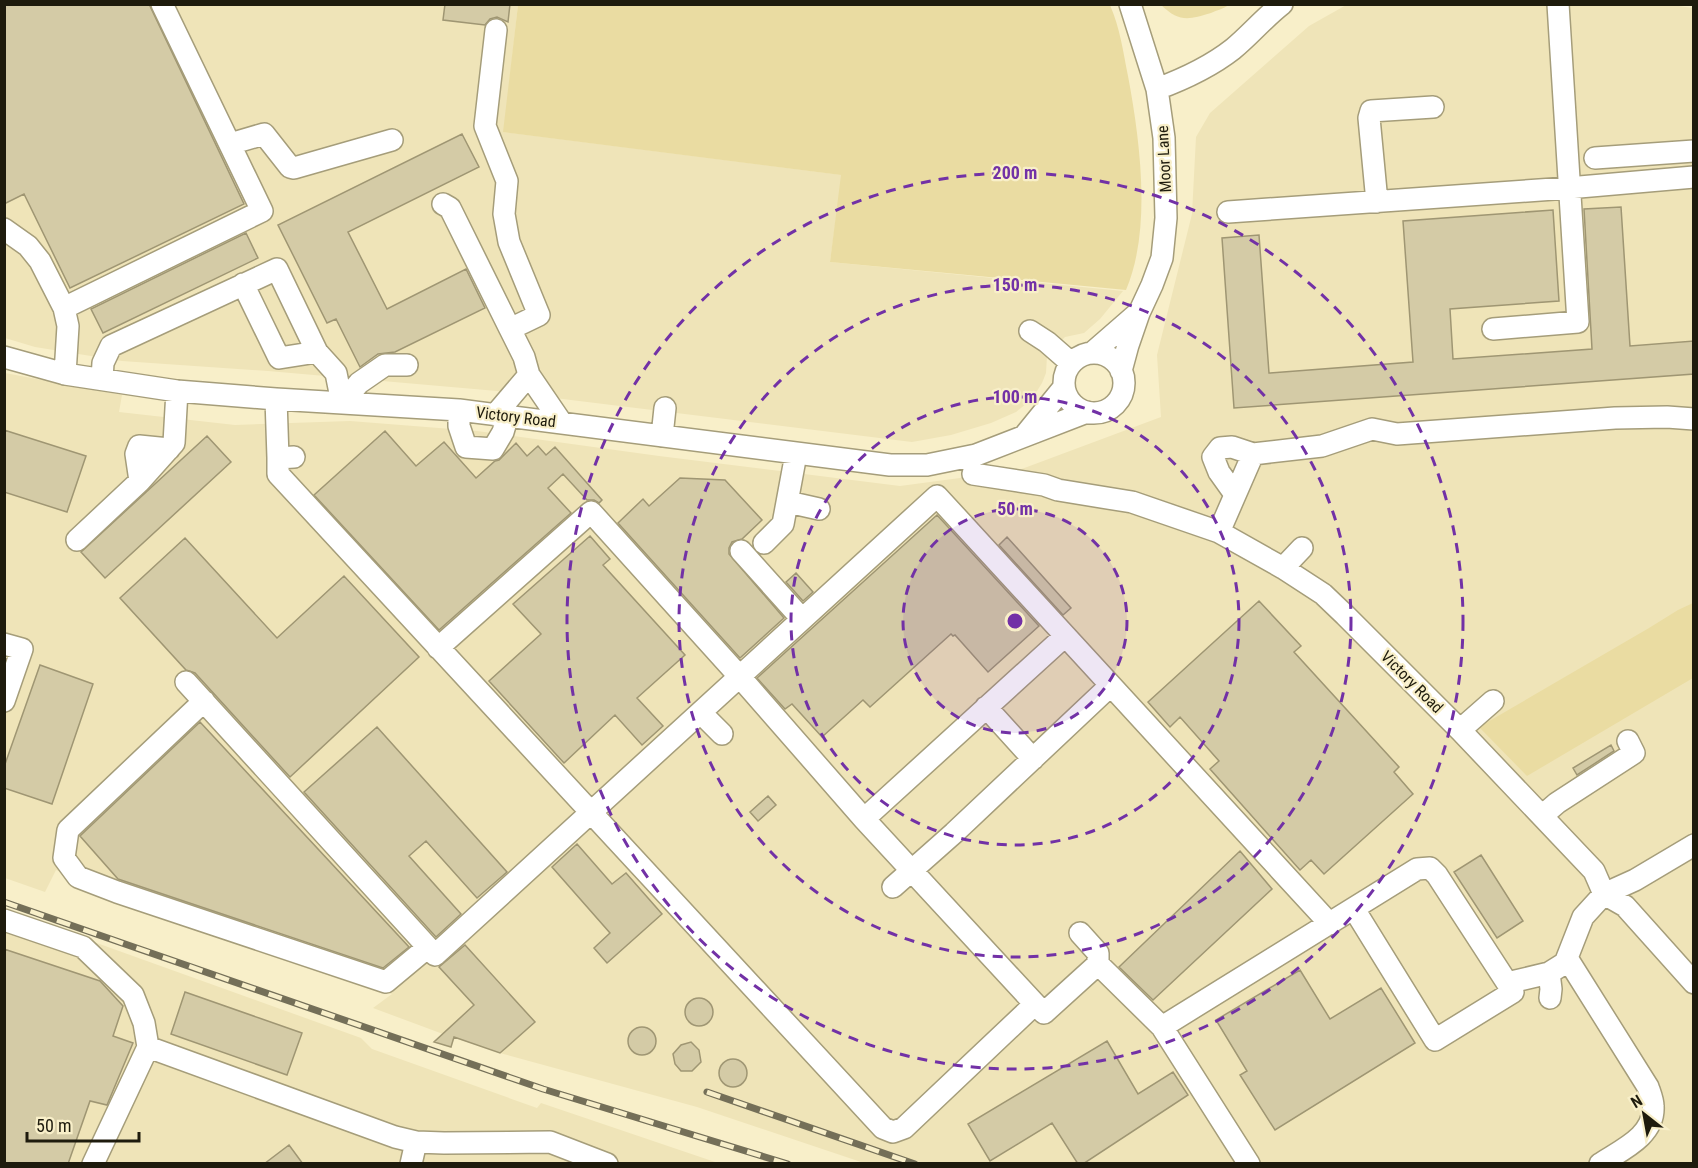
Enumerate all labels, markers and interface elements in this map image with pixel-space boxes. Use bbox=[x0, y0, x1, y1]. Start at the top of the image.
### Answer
street label: Moor Lane bbox=[1153, 125, 1175, 193]
text: 200 m bbox=[993, 162, 1037, 183]
text: 150 m bbox=[993, 274, 1037, 295]
text: 100 m bbox=[993, 386, 1037, 407]
street label: Victory Road bbox=[475, 403, 557, 431]
text: 50 m bbox=[997, 498, 1033, 519]
centre of rings bbox=[1005, 611, 1025, 631]
street label: Victory Road bbox=[1377, 647, 1447, 717]
north arrow bbox=[1614, 1084, 1674, 1144]
text: N bbox=[1627, 1091, 1646, 1112]
scale bar bbox=[27, 1105, 140, 1143]
text: 50 m bbox=[36, 1115, 71, 1136]

